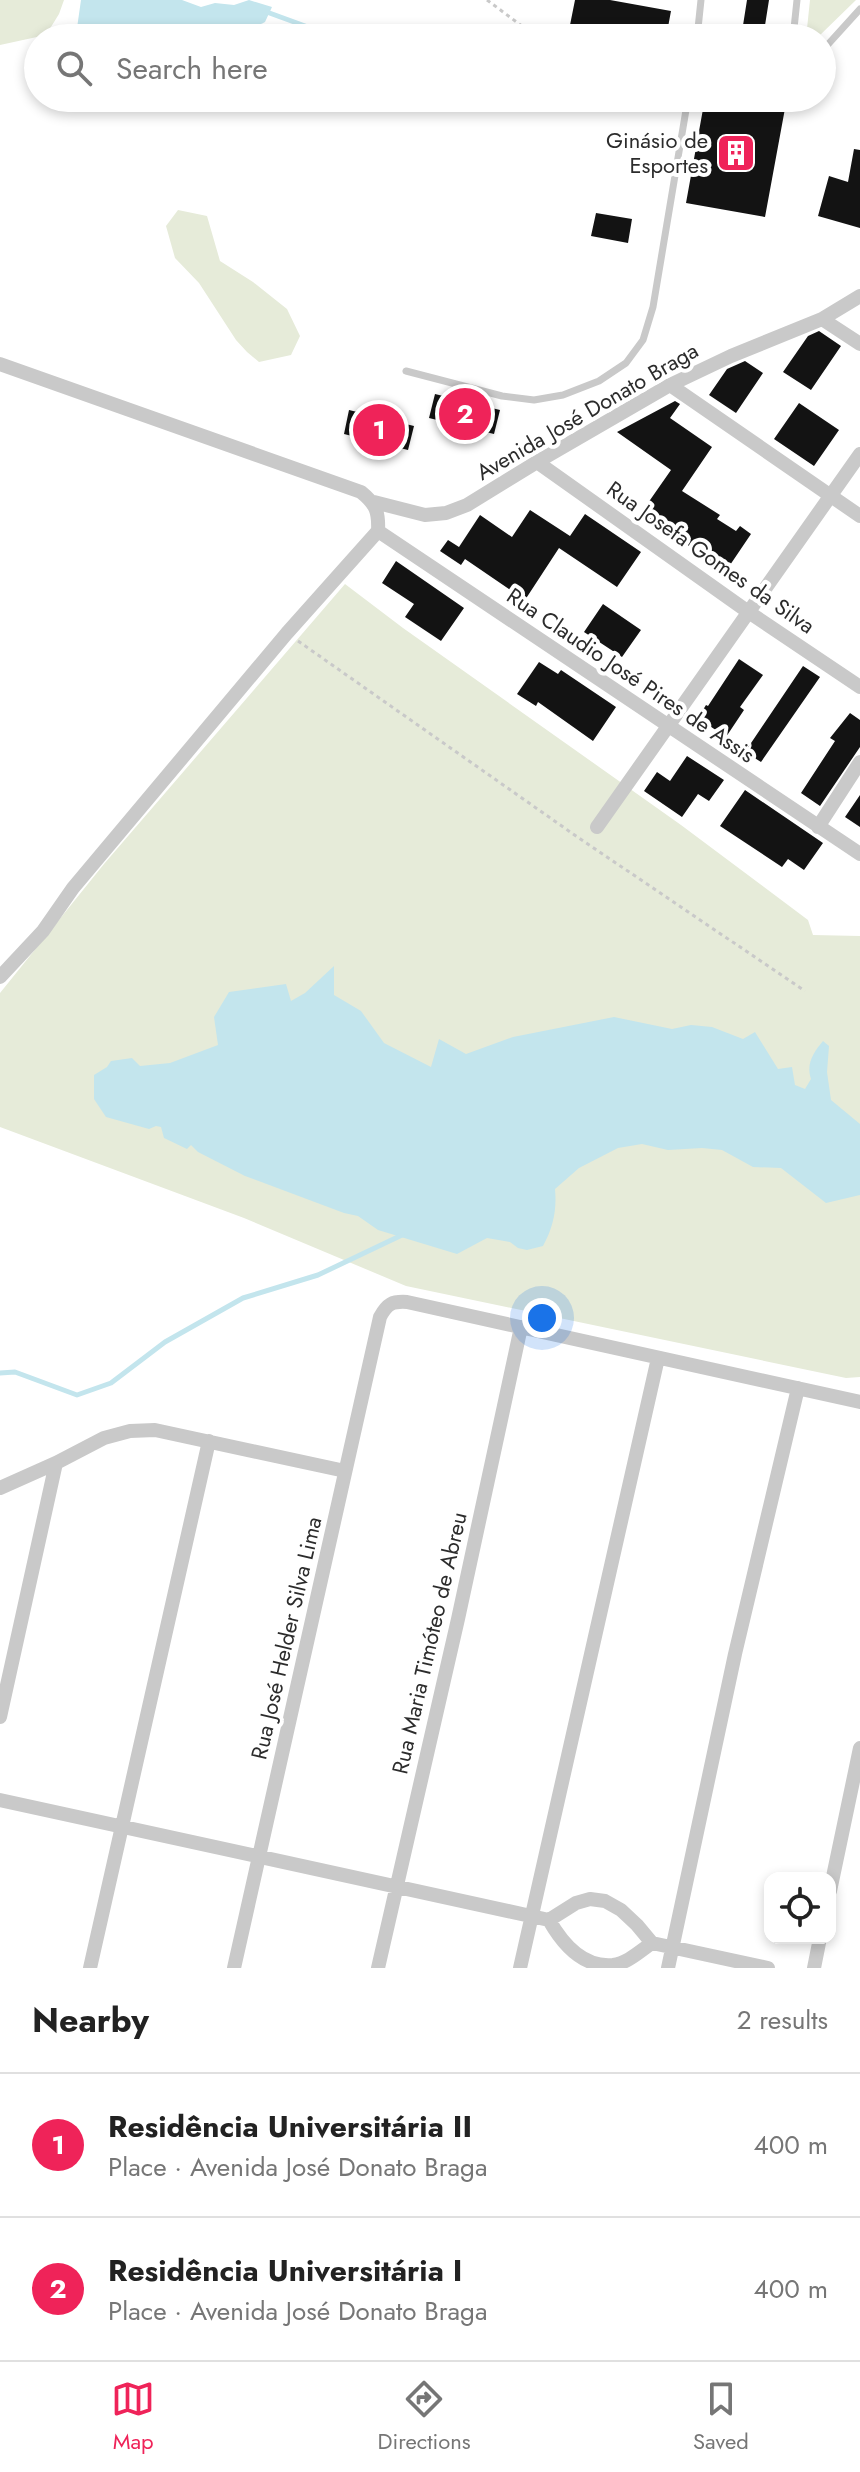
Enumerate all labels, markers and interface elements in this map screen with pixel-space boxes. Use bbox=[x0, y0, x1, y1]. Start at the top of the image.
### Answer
search box bbox=[24, 24, 836, 112]
icon: search bbox=[52, 46, 96, 90]
text: Search here bbox=[116, 47, 268, 90]
place label: Ginásio de Esportes bbox=[606, 124, 708, 181]
building icon: Ginásio de Esportes bbox=[715, 132, 757, 174]
street label: Avenida José Donato Braga bbox=[470, 334, 704, 488]
pin: 2 bbox=[439, 384, 491, 444]
pin: 1 bbox=[353, 400, 405, 460]
street label: Rua Josefa Gomes da Silva bbox=[600, 473, 822, 641]
street label: Rua Claudio José Pires de Assis bbox=[500, 580, 762, 770]
your location bbox=[522, 1298, 562, 1338]
street label: Rua Maria Timóteo de Abreu bbox=[383, 1509, 475, 1777]
street label: Rua José Helder Silva Lima bbox=[242, 1513, 330, 1763]
map controls bbox=[764, 1872, 836, 1944]
button: locate bbox=[764, 1872, 836, 1944]
text: Nearby bbox=[32, 1996, 149, 2045]
text: 2 results bbox=[737, 2001, 828, 2039]
text: Residência Universitária II bbox=[108, 2105, 472, 2148]
text: 1 bbox=[51, 2126, 65, 2164]
text: 400 m bbox=[754, 2126, 828, 2164]
text: Place · Avenida José Donato Braga bbox=[108, 2148, 487, 2186]
text: Residência Universitária I bbox=[108, 2249, 462, 2292]
text: 2 bbox=[49, 2270, 67, 2308]
text: 400 m bbox=[754, 2270, 828, 2308]
text: Place · Avenida José Donato Braga bbox=[108, 2292, 487, 2330]
tab: Map bbox=[111, 2377, 155, 2457]
tab: Directions bbox=[378, 2377, 471, 2457]
tab: Saved bbox=[693, 2377, 749, 2457]

